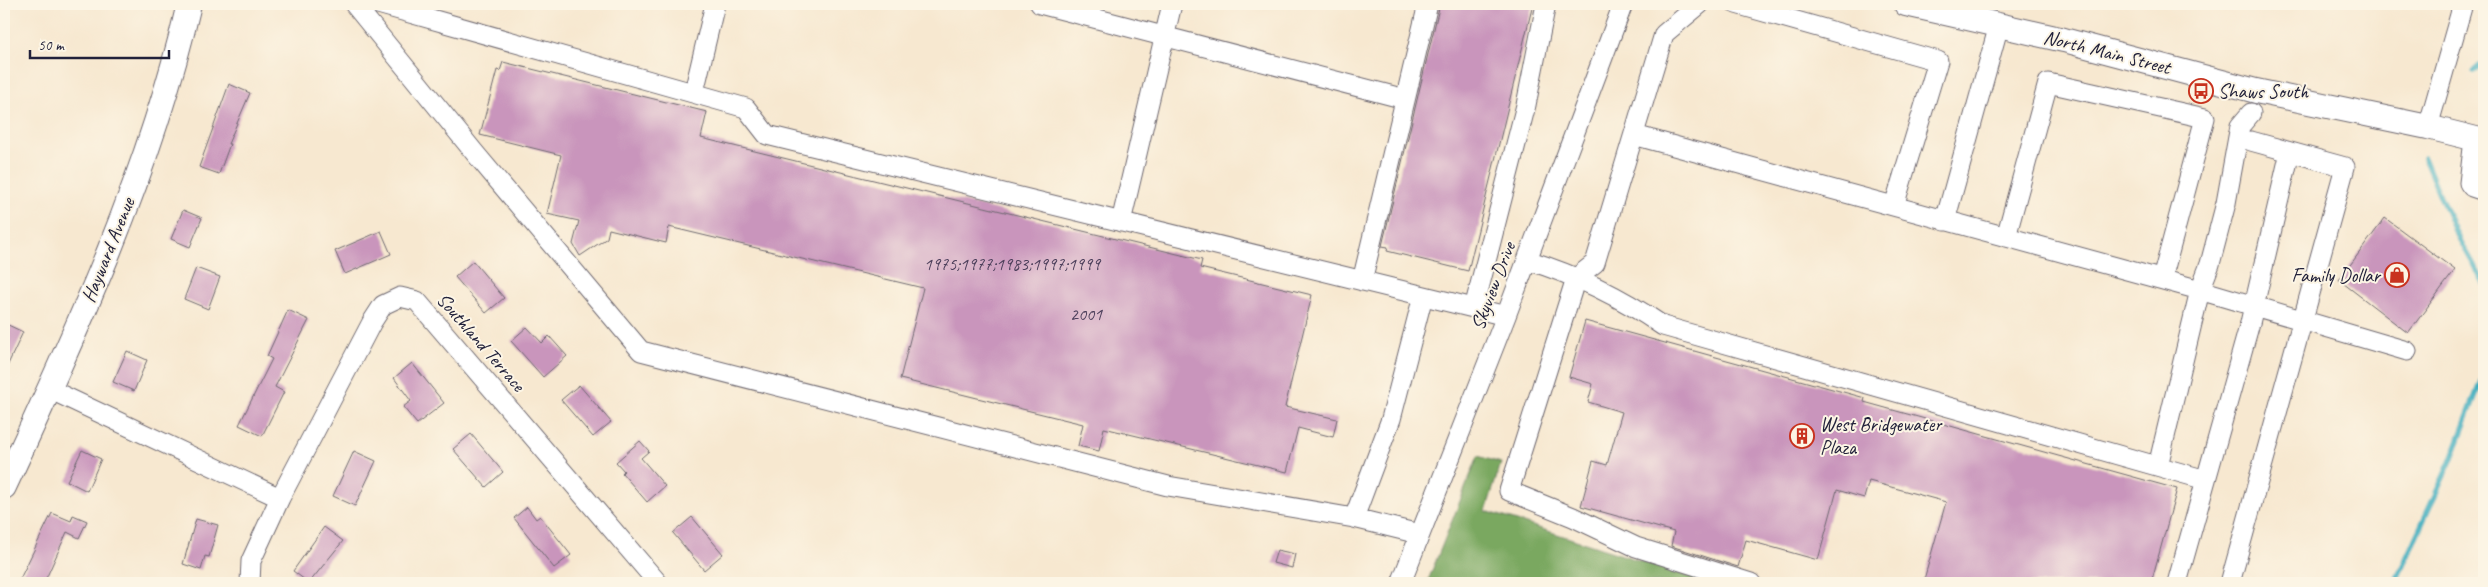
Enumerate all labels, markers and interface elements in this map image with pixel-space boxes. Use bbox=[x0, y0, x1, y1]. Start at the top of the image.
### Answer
street label: North Main Street bbox=[2041, 24, 2175, 80]
scale bar bbox=[30, 28, 169, 60]
text: 50 m bbox=[38, 36, 65, 55]
bus stop icon: Shaws South bbox=[2188, 78, 2214, 104]
place label: Shaws South bbox=[2218, 79, 2309, 104]
street label: Hayward Avenue bbox=[76, 193, 141, 306]
street label: Skyview Drive bbox=[1465, 237, 1522, 333]
house number: 1975;1977;1983;1997;1999 bbox=[924, 253, 1102, 275]
shop icon: Family Dollar bbox=[2384, 262, 2410, 288]
place label: Family Dollar bbox=[2291, 263, 2382, 288]
street label: Southland Terrace bbox=[431, 287, 532, 398]
house number: 2001 bbox=[1070, 303, 1103, 325]
place label: West Bridgewater Plaza bbox=[1820, 412, 1943, 460]
building icon: West Bridgewater Plaza bbox=[1789, 423, 1815, 449]

